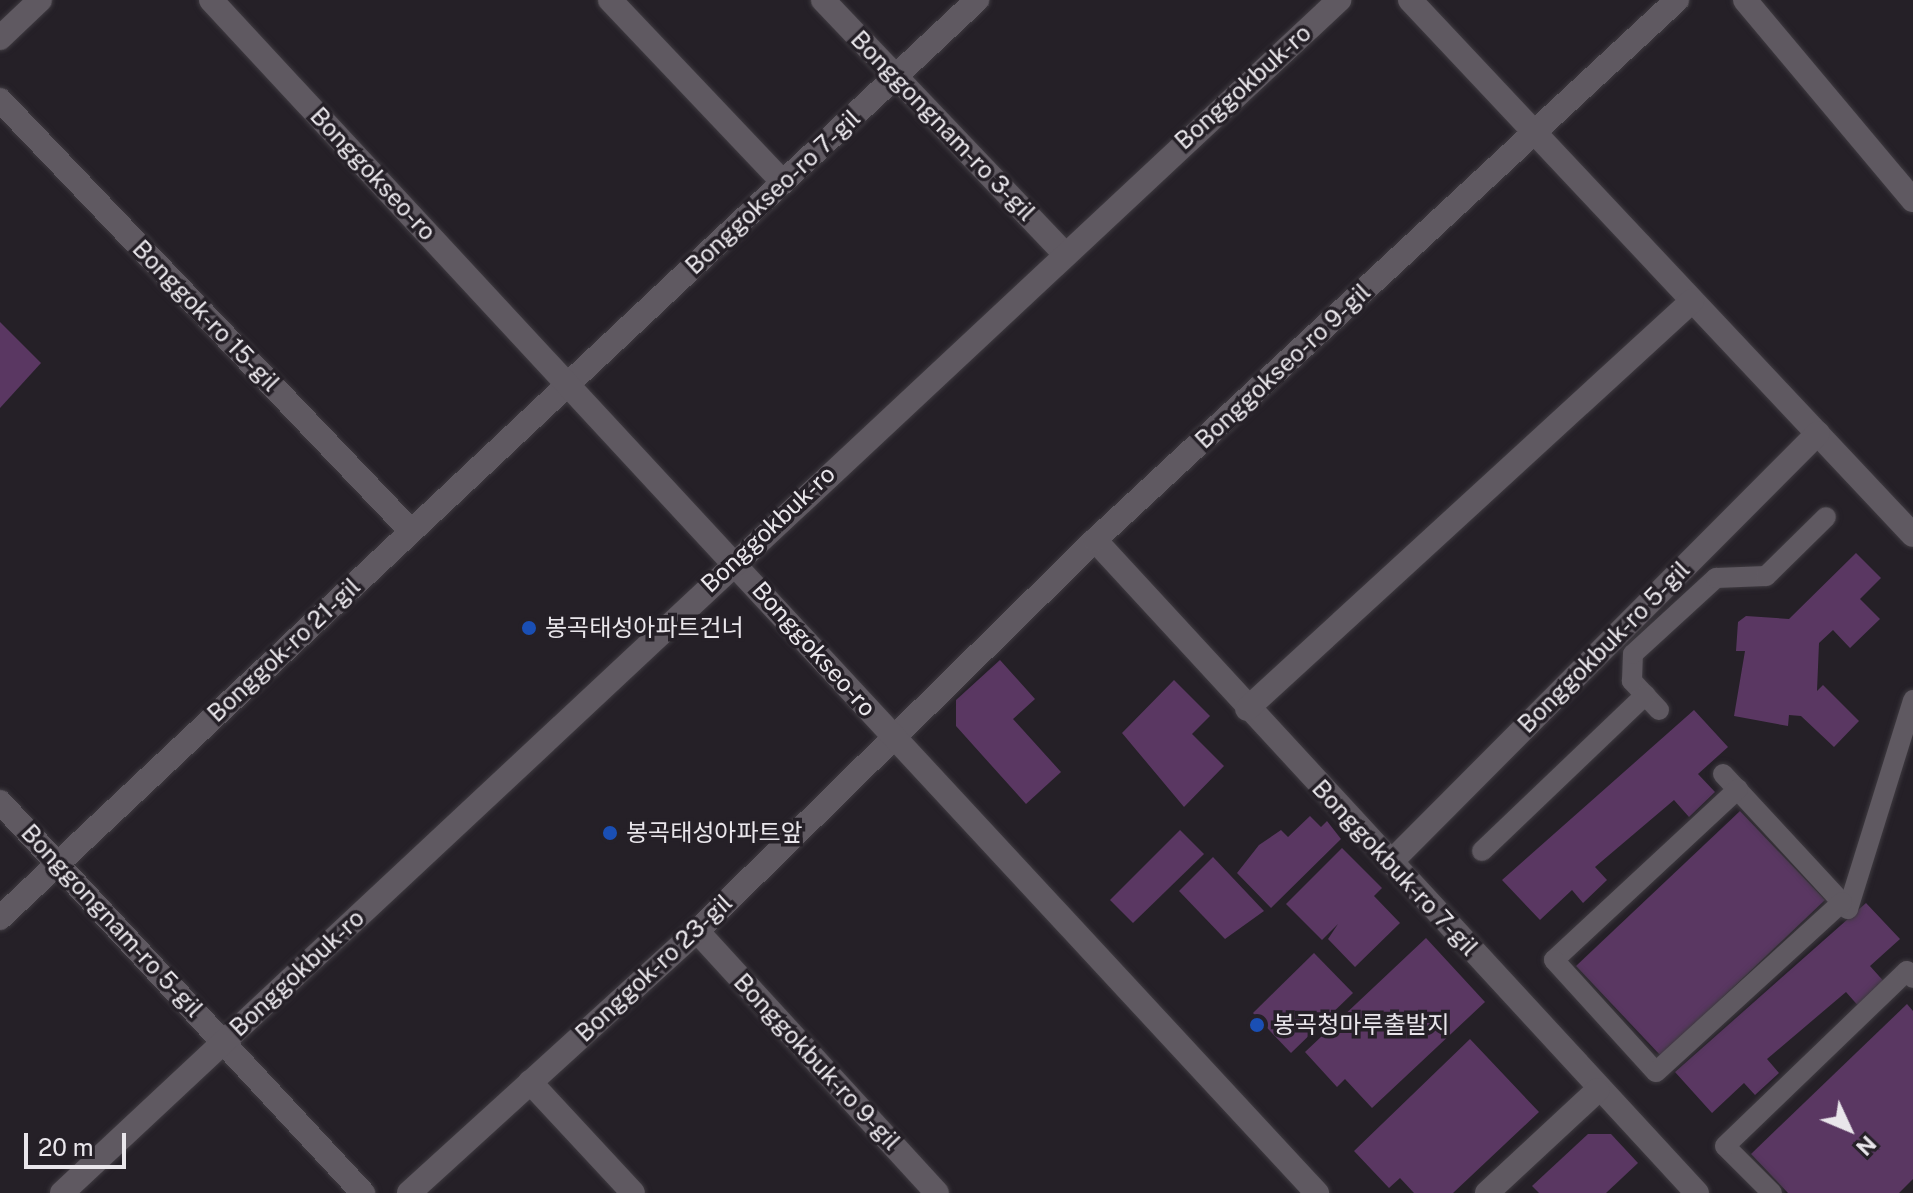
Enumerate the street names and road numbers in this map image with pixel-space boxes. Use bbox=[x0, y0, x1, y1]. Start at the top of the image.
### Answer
street label: Bonggokbuk-ro bbox=[1169, 19, 1317, 155]
street label: Bonggongnam-ro 3-gil bbox=[845, 25, 1041, 227]
street label: Bonggokseo-ro bbox=[304, 102, 442, 246]
street label: Bonggokseo-ro 7-gil bbox=[680, 104, 866, 280]
street label: Bonggok-ro 15-gil bbox=[126, 234, 286, 398]
street label: Bonggokseo-ro 9-gil bbox=[1189, 277, 1377, 455]
street label: Bonggokbuk-ro bbox=[695, 460, 841, 598]
street label: Bonggokbuk-ro 5-gil bbox=[1512, 555, 1696, 739]
street label: Bonggok-ro 21-gil bbox=[202, 572, 366, 728]
street label: Bonggokseo-ro bbox=[746, 576, 882, 722]
street label: Bonggokbuk-ro 7-gil bbox=[1306, 774, 1484, 962]
street label: Bonggongnam-ro 5-gil bbox=[15, 819, 209, 1023]
street label: Bonggok-ro 23-gil bbox=[570, 888, 738, 1048]
street label: Bonggokbuk-ro bbox=[224, 904, 370, 1042]
street label: Bonggokbuk-ro 9-gil bbox=[728, 968, 906, 1156]

